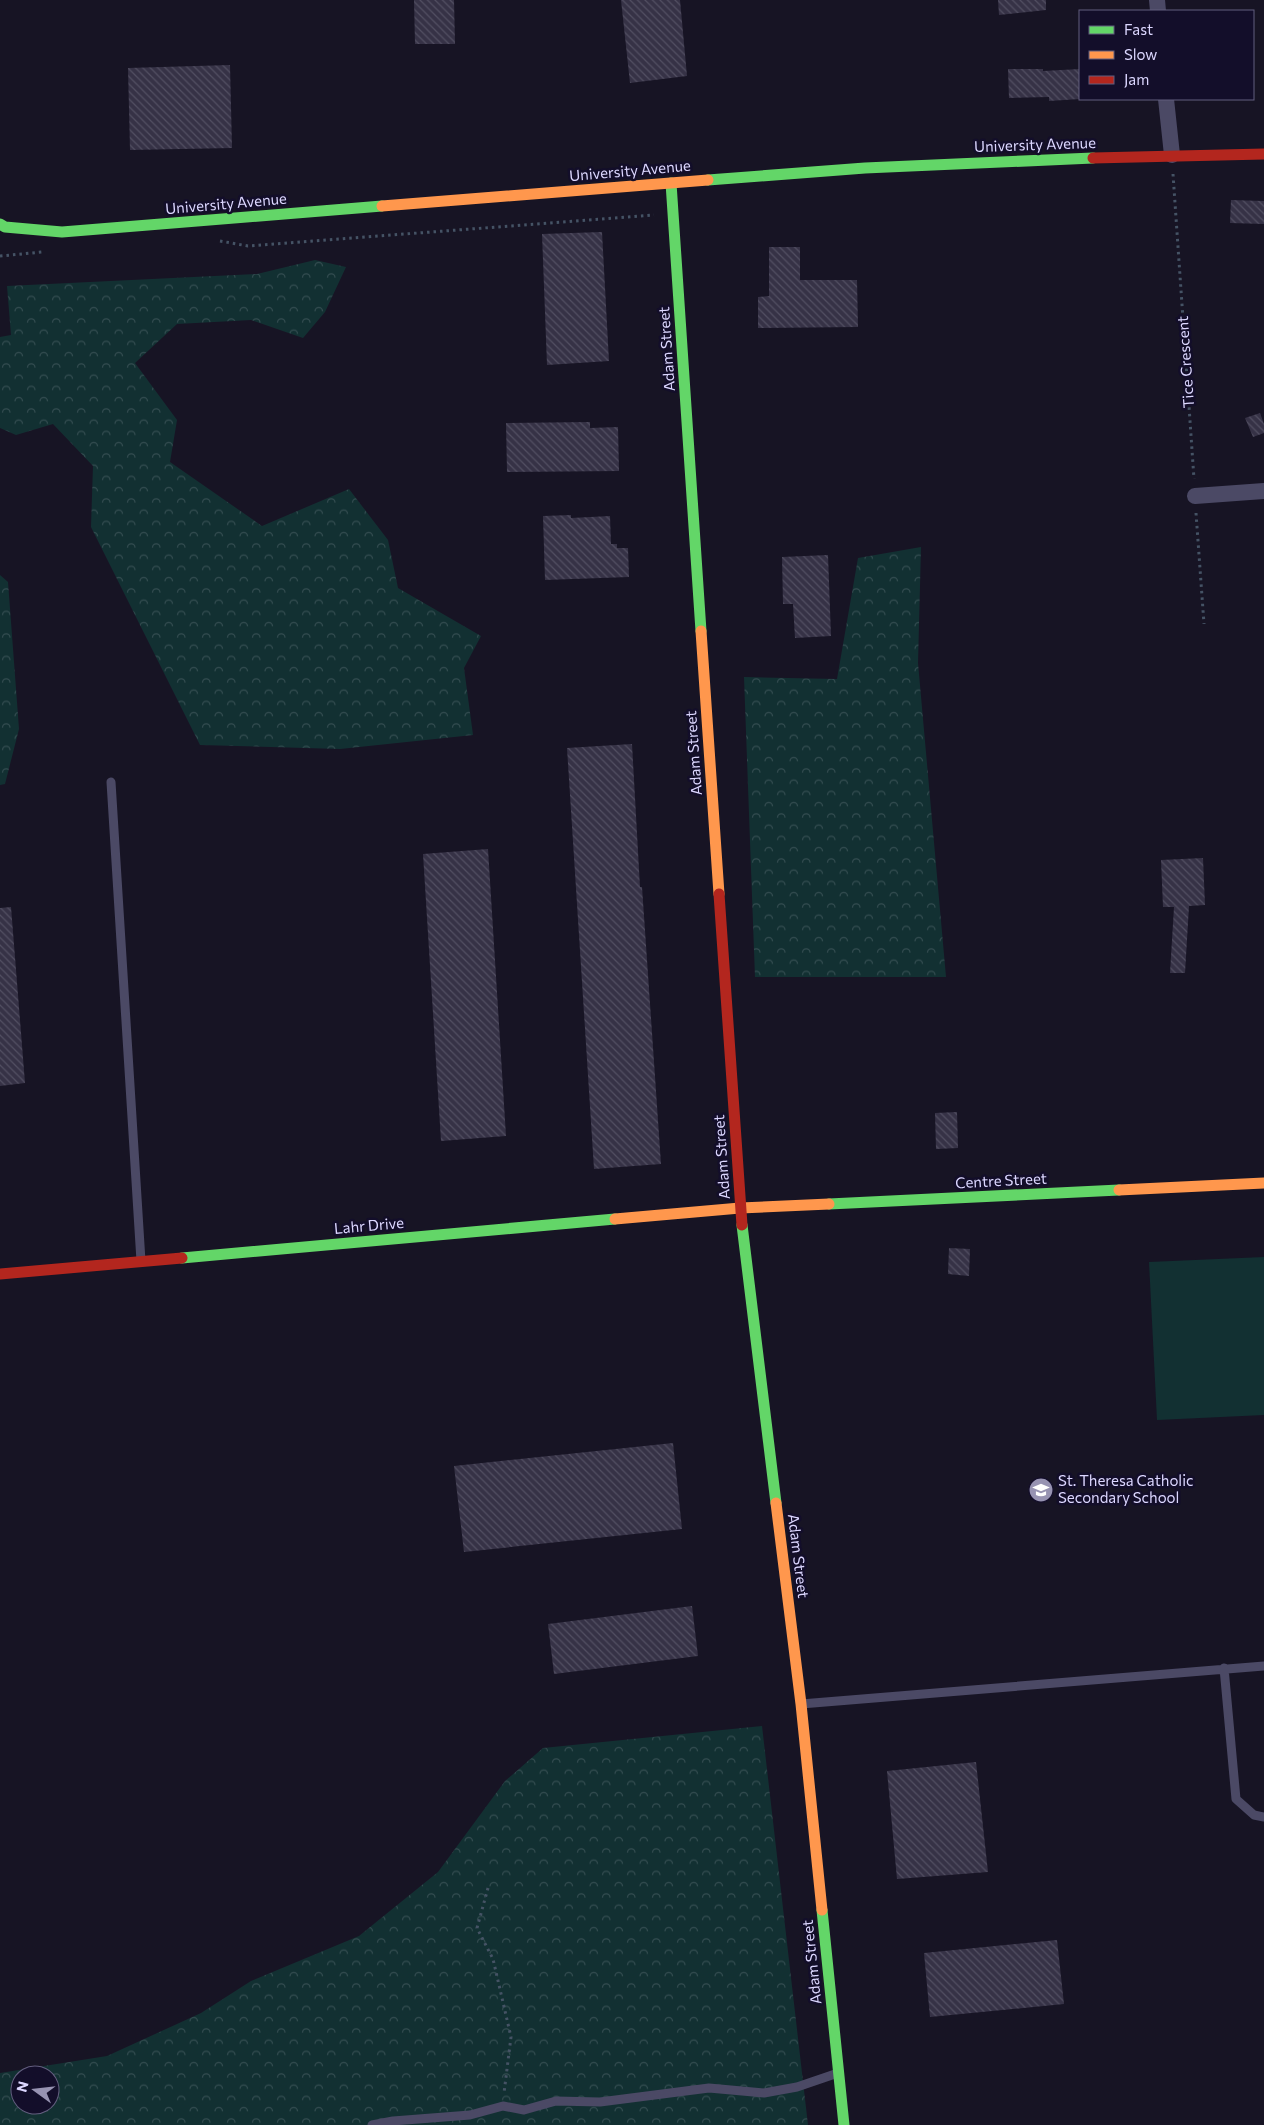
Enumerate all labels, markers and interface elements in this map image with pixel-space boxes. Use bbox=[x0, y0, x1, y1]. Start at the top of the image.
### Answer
legend bbox=[1079, 10, 1254, 100]
text: Fast bbox=[1124, 20, 1153, 38]
text: Slow bbox=[1124, 45, 1157, 63]
text: Jam bbox=[1124, 70, 1149, 88]
street label: University Avenue bbox=[974, 133, 1096, 155]
street label: University Avenue bbox=[568, 156, 692, 184]
street label: University Avenue bbox=[164, 189, 288, 217]
street label: Adam Street bbox=[654, 306, 678, 392]
street label: Tice Crescent bbox=[1173, 315, 1197, 409]
street label: Adam Street bbox=[681, 710, 705, 796]
street label: Adam Street bbox=[709, 1114, 733, 1200]
street label: Centre Street bbox=[955, 1169, 1047, 1191]
street label: Lahr Drive bbox=[333, 1213, 405, 1237]
place label: St. Theresa Catholic Secondary School bbox=[1058, 1471, 1193, 1506]
school or university icon: St. Theresa Catholic Secondary School bbox=[1028, 1477, 1054, 1503]
street label: Adam Street bbox=[785, 1513, 813, 1599]
street label: Adam Street bbox=[798, 1919, 824, 2005]
north arrow bbox=[10, 2065, 60, 2115]
text: N bbox=[12, 2079, 32, 2094]

